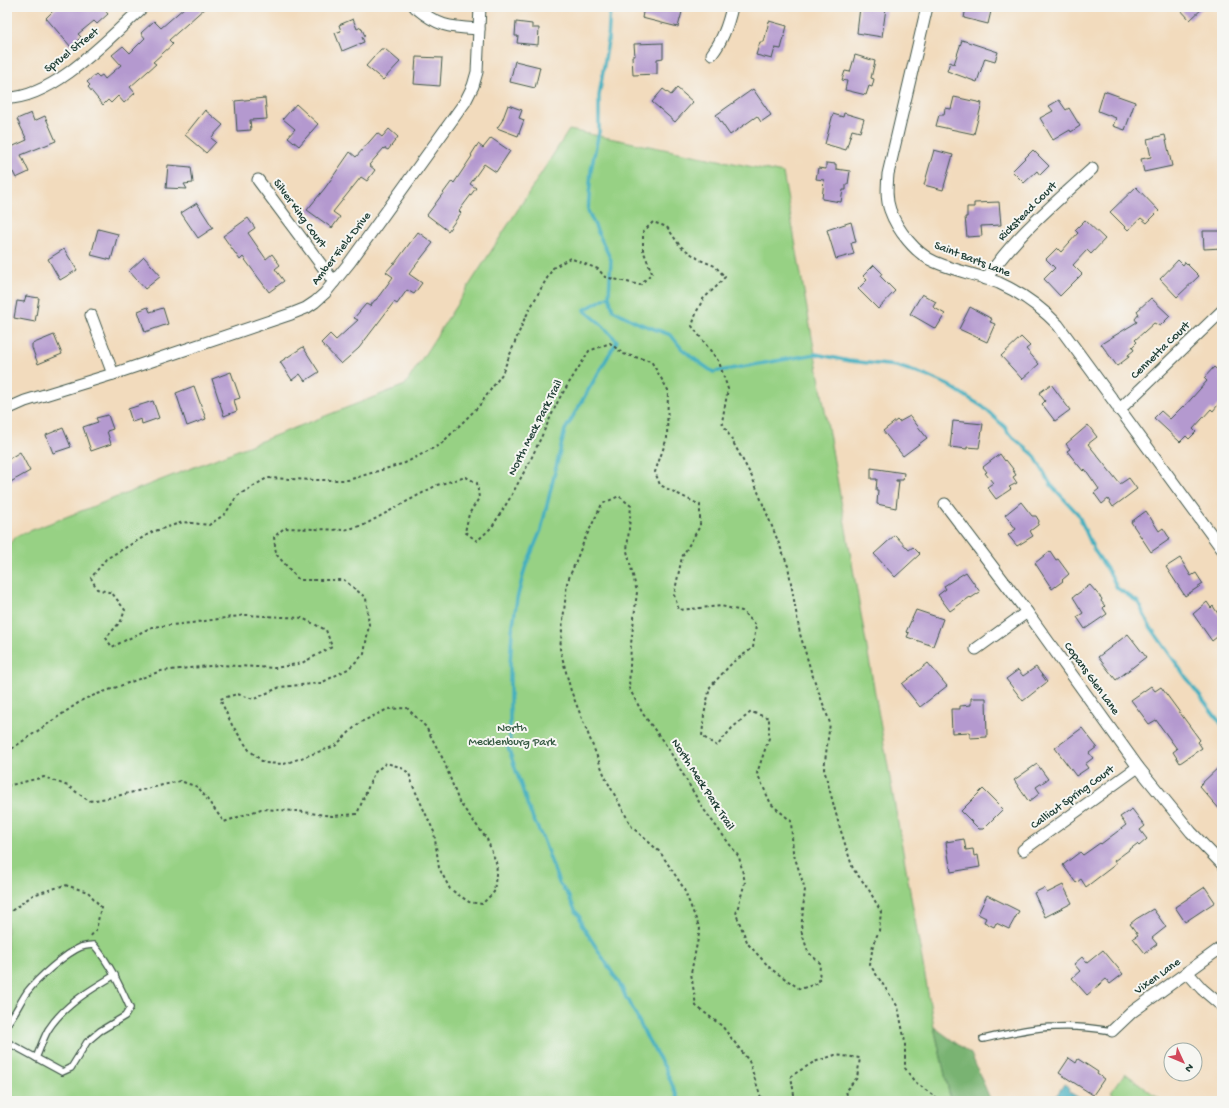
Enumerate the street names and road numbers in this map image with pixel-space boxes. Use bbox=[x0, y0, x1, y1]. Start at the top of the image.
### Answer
street label: Spruel Street bbox=[42, 25, 103, 77]
street label: Silver King Court bbox=[269, 177, 329, 252]
street label: Rickstead Court bbox=[996, 179, 1061, 244]
street label: Amber Field Drive bbox=[309, 209, 375, 288]
street label: Saint Barts Lane bbox=[932, 239, 1013, 281]
street label: Cennetta Court bbox=[1128, 318, 1194, 383]
street label: North Meck Park Trail bbox=[506, 377, 566, 478]
street label: Copans Glen Lane bbox=[1060, 640, 1122, 719]
street label: North Meck Park Trail bbox=[667, 737, 737, 833]
street label: Callicut Spring Court bbox=[1029, 762, 1118, 833]
street label: Vixen Lane bbox=[1132, 955, 1184, 999]

